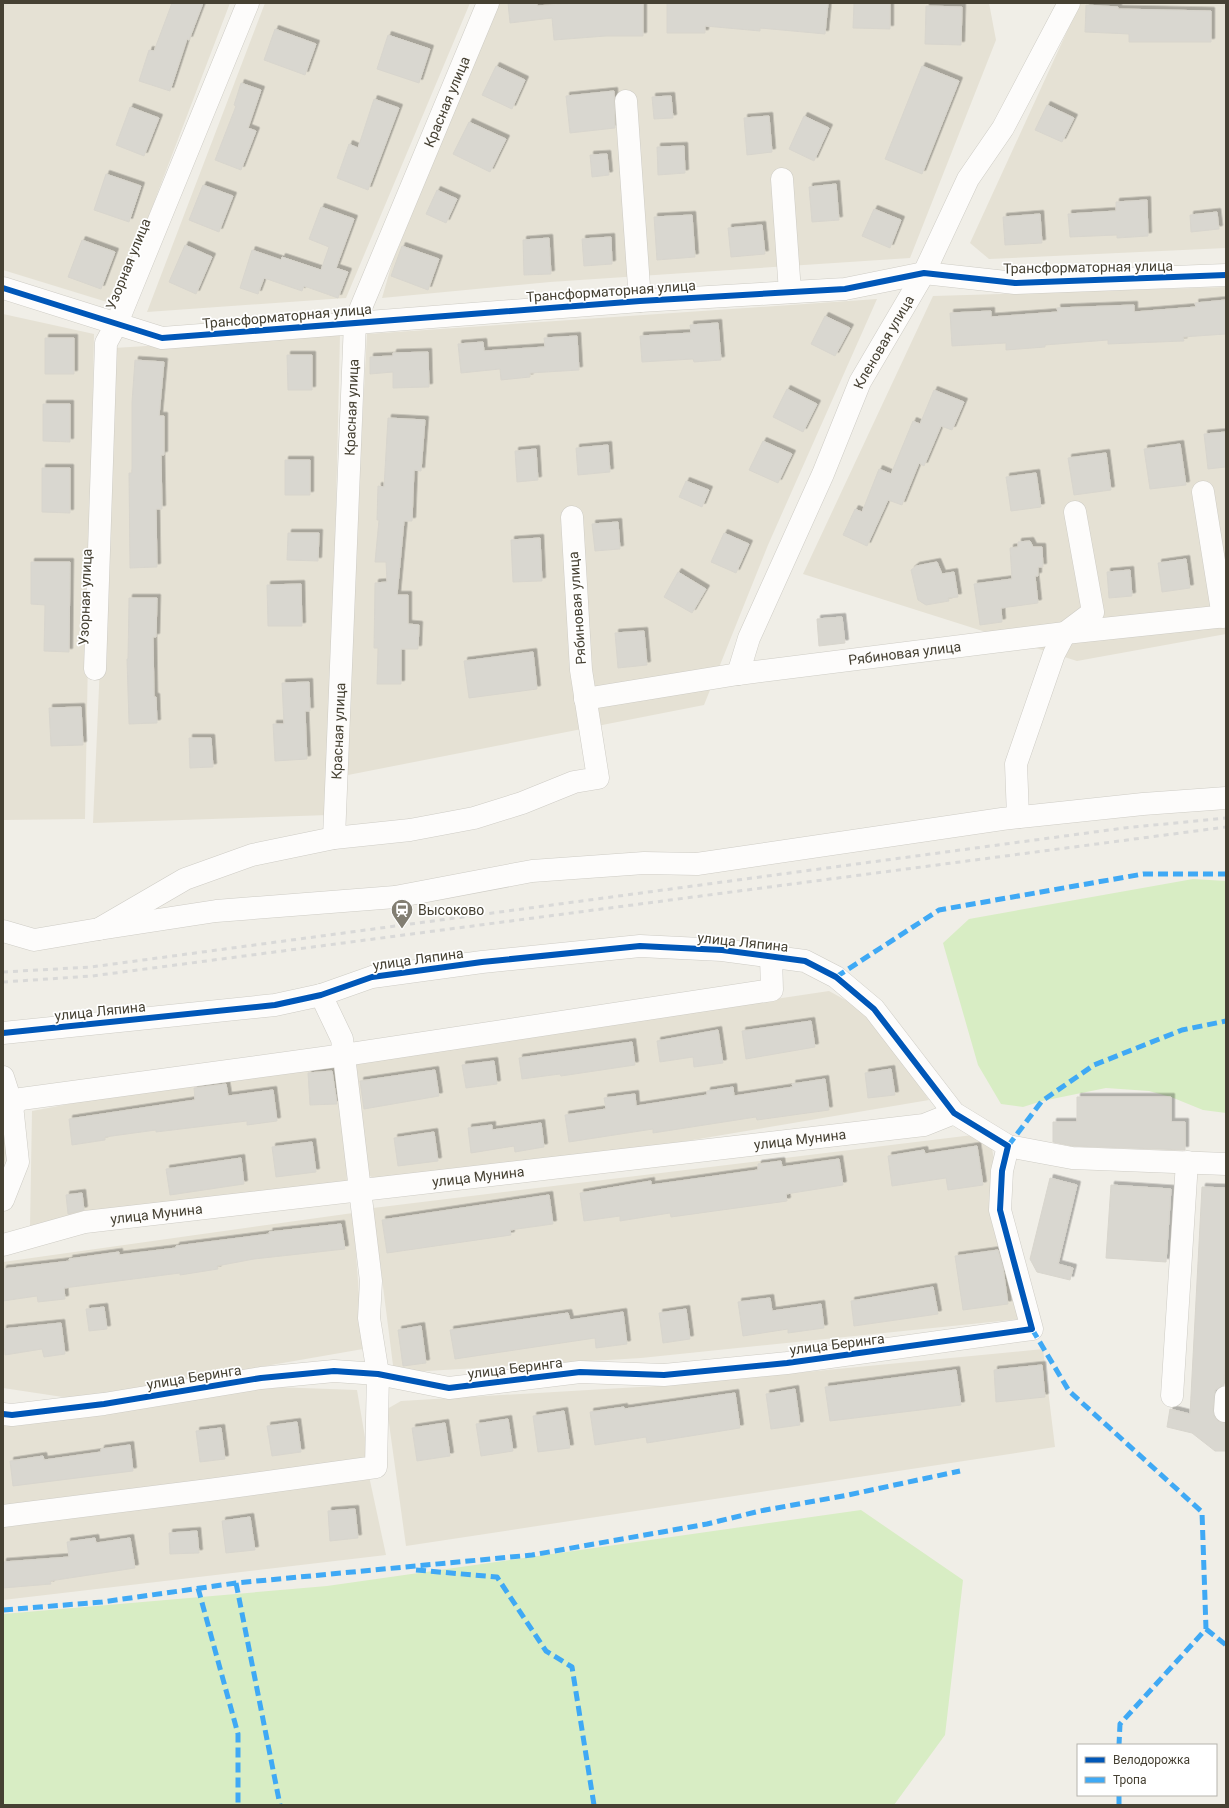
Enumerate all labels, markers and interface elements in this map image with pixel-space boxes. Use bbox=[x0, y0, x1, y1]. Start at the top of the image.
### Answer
street label: Красная улица bbox=[421, 54, 473, 150]
street label: Узорная улица bbox=[102, 216, 154, 312]
street label: Трансформаторная улица bbox=[1003, 258, 1173, 276]
street label: Трансформаторная улица bbox=[526, 277, 696, 305]
street label: Кленовая улица bbox=[850, 292, 917, 391]
street label: Трансформаторная улица bbox=[202, 301, 372, 331]
street label: Красная улица bbox=[342, 359, 361, 456]
street label: Узорная улица bbox=[75, 548, 95, 646]
street label: Рябиновая улица bbox=[565, 551, 589, 665]
street label: Рябиновая улица bbox=[847, 638, 962, 668]
street label: Красная улица bbox=[328, 682, 348, 780]
station icon: Высоково bbox=[389, 897, 415, 930]
place label: Высоково bbox=[418, 902, 484, 918]
street label: улица Ляпина bbox=[697, 929, 789, 955]
street label: улица Ляпина bbox=[372, 945, 464, 973]
street label: улица Ляпина bbox=[54, 998, 146, 1024]
street label: улица Мунина bbox=[753, 1126, 847, 1153]
street label: улица Мунина bbox=[431, 1163, 525, 1190]
street label: улица Мунина bbox=[109, 1200, 203, 1227]
street label: улица Беринга bbox=[789, 1330, 885, 1358]
street label: улица Беринга bbox=[467, 1354, 563, 1382]
street label: улица Беринга bbox=[146, 1362, 242, 1392]
legend bbox=[1077, 1744, 1217, 1796]
text: Велодорожка bbox=[1113, 1753, 1190, 1767]
text: Тропа bbox=[1113, 1773, 1147, 1787]

